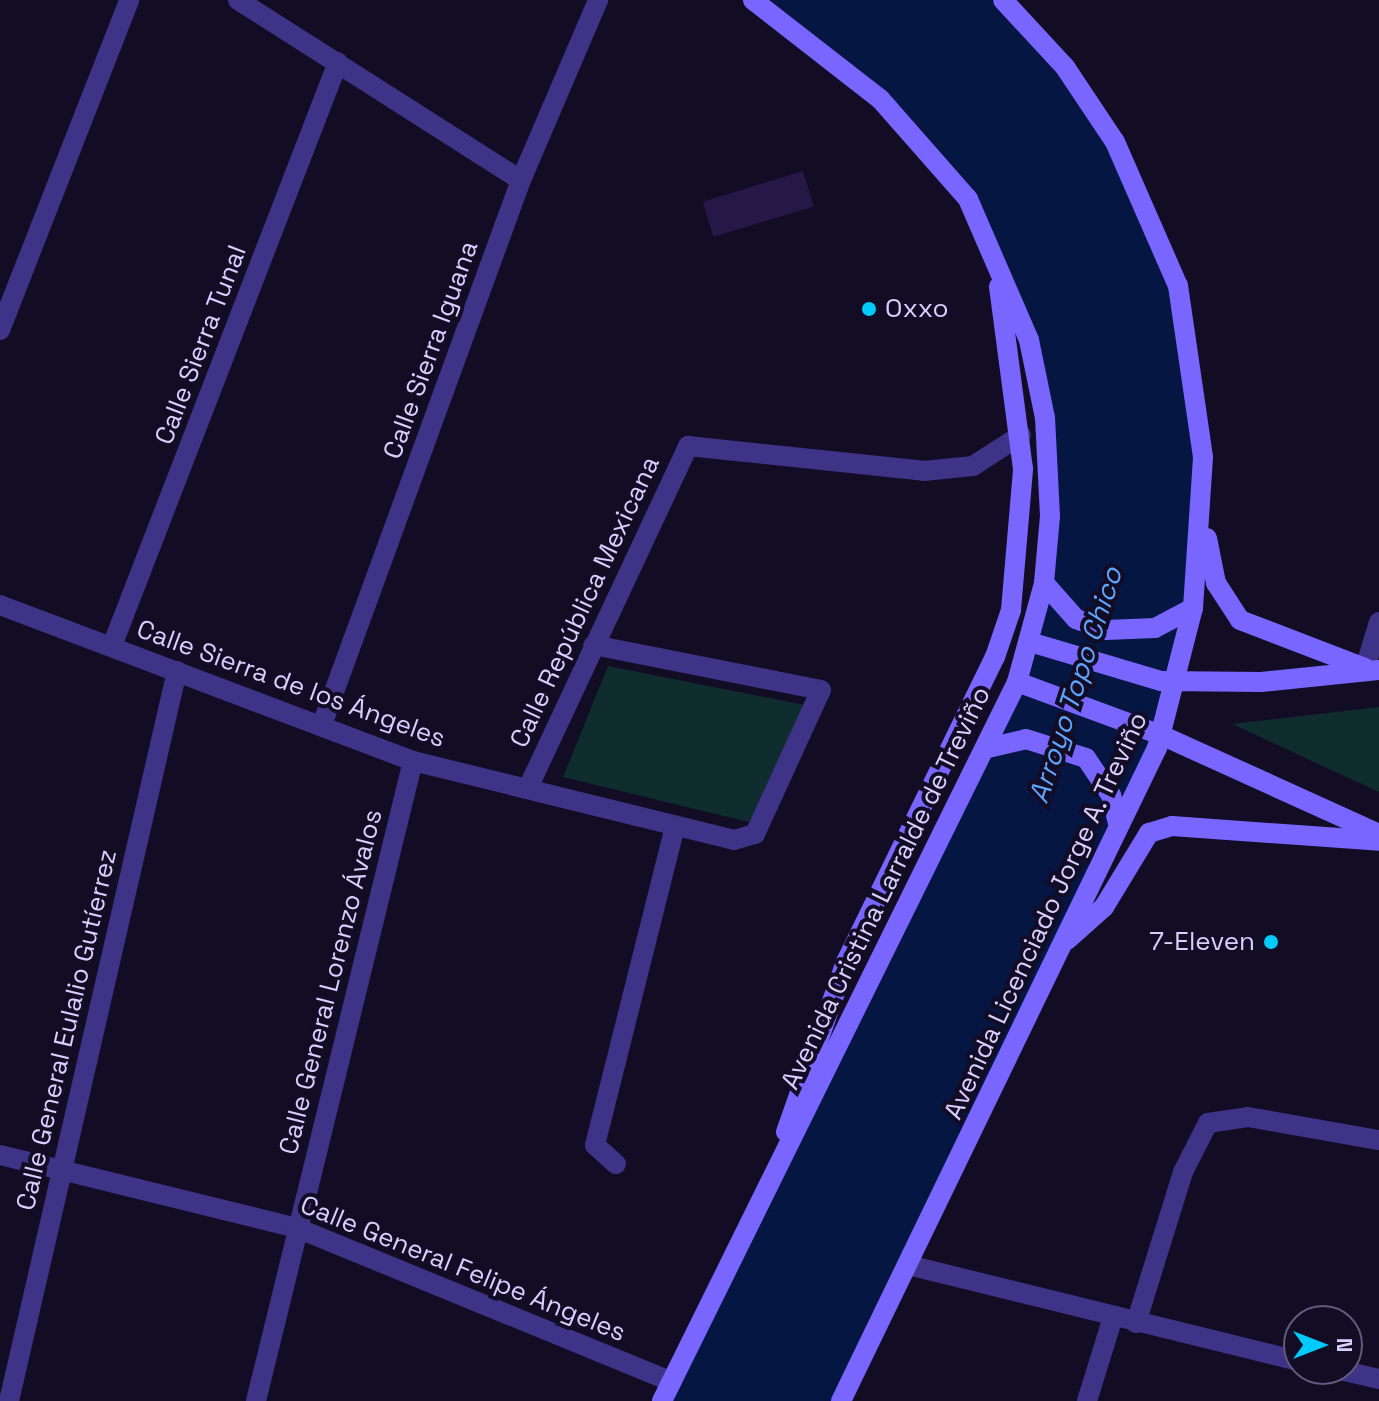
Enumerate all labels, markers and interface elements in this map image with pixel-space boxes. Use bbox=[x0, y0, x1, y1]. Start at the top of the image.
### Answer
street label: Calle Sierra Iguana bbox=[377, 237, 485, 463]
street label: Calle Sierra Tunal bbox=[149, 241, 253, 449]
place label: Oxxo bbox=[885, 293, 948, 325]
marker: Oxxo bbox=[860, 300, 878, 318]
street label: Calle República Mexicana bbox=[504, 451, 666, 753]
water label: Arroyo Topo Chico bbox=[1021, 562, 1129, 808]
street label: Calle Sierra de los Ángeles bbox=[132, 614, 450, 754]
street label: Avenida Cristina Larralde de Treviño bbox=[774, 681, 998, 1095]
street label: Avenida Licenciado Jorge A. Treviño bbox=[937, 707, 1155, 1125]
street label: Calle General Lorenzo Ávalos bbox=[273, 806, 389, 1158]
street label: Calle General Eulalio Gutíerrez bbox=[10, 846, 124, 1214]
place label: 7-Eleven bbox=[1149, 926, 1255, 958]
marker: 7-Eleven bbox=[1262, 933, 1280, 951]
street label: Calle General Felipe Ángeles bbox=[296, 1189, 630, 1349]
north arrow bbox=[1283, 1305, 1363, 1385]
text: N bbox=[1331, 1338, 1359, 1352]

